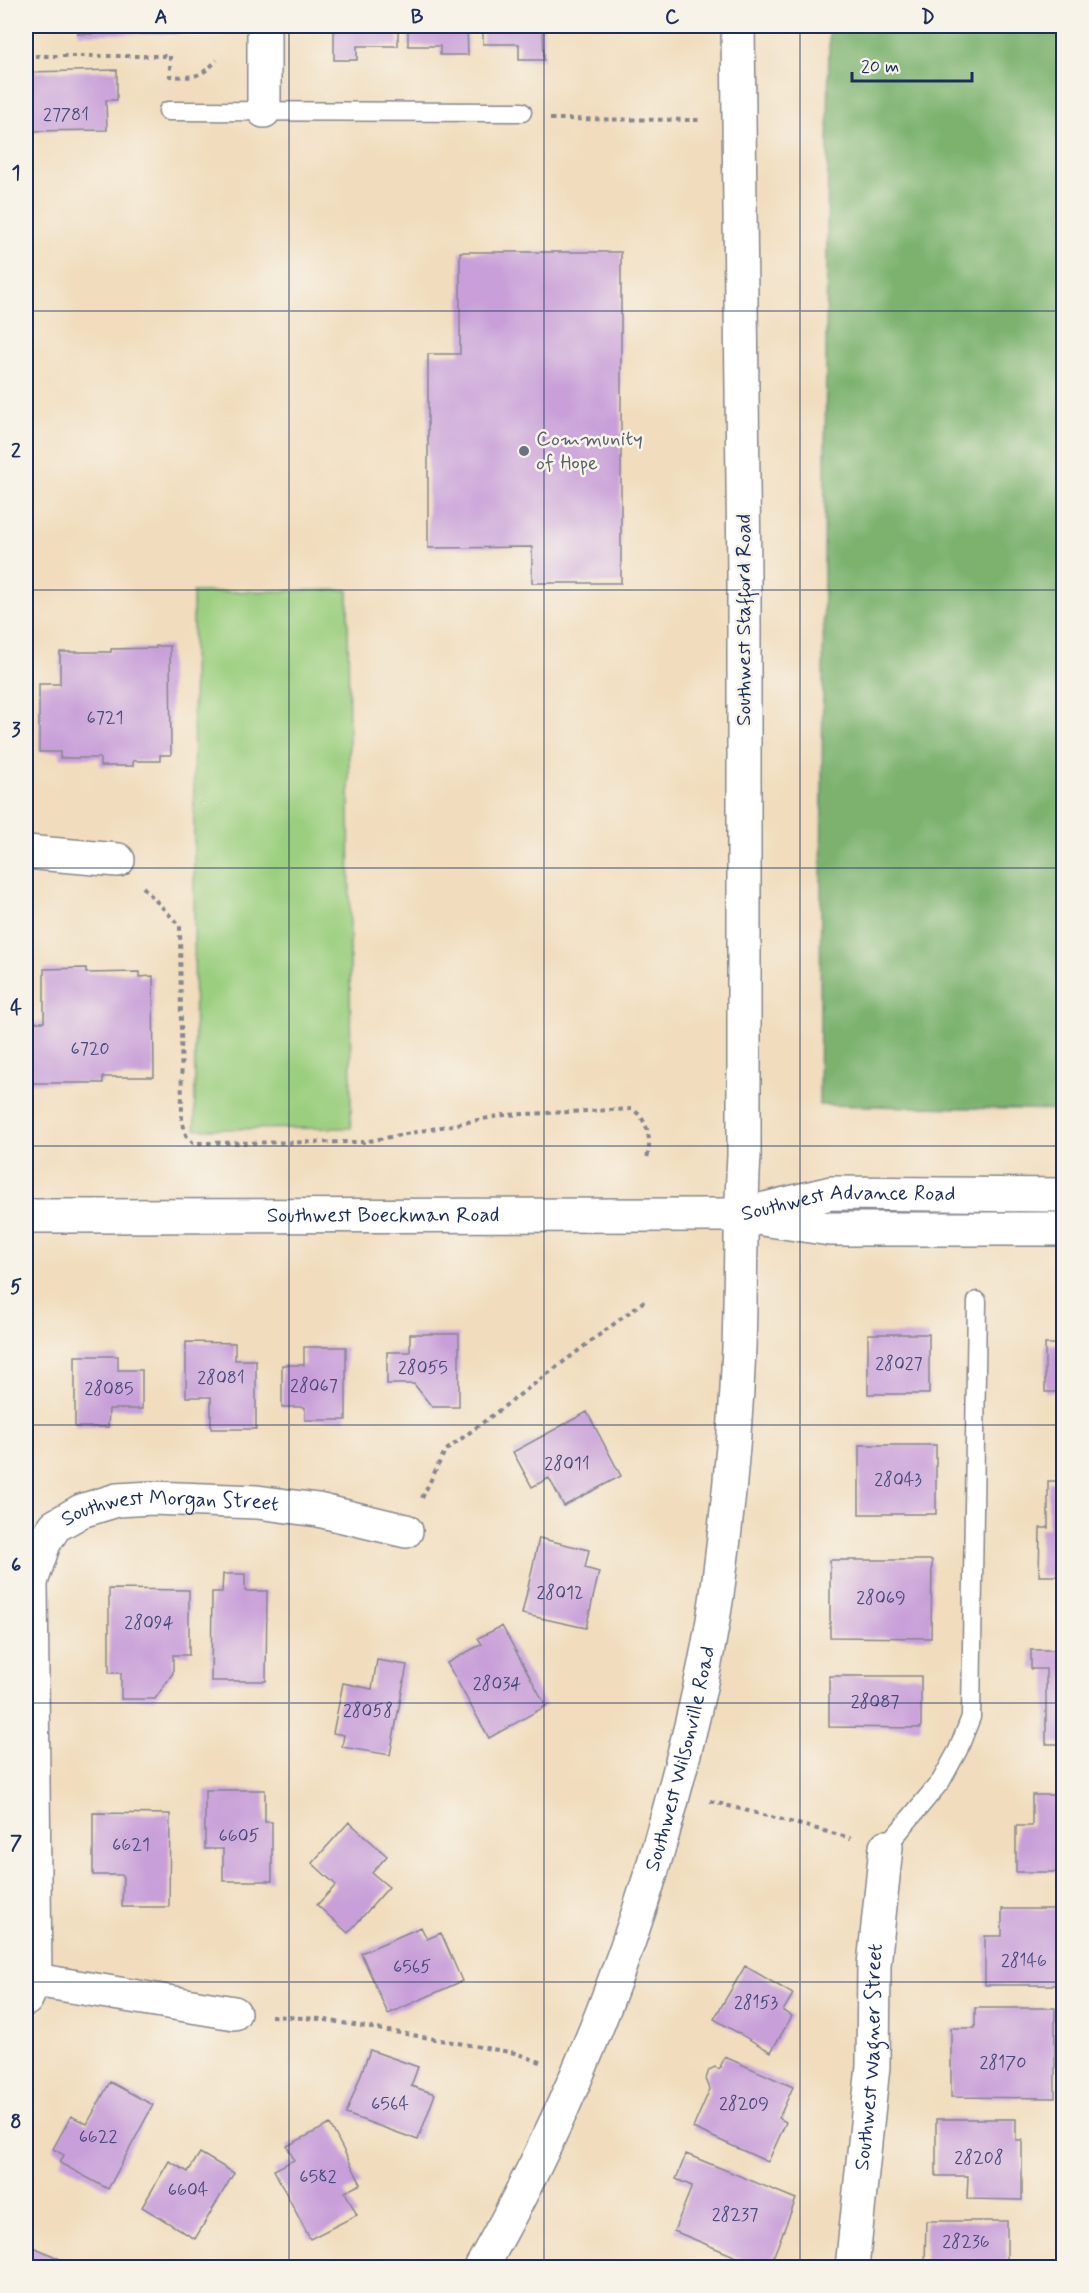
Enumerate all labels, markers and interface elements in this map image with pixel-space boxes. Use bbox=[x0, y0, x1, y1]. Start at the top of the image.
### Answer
text: A bbox=[154, 4, 168, 31]
text: B bbox=[411, 4, 424, 31]
text: C bbox=[665, 4, 680, 31]
text: D bbox=[921, 4, 935, 31]
scale bar bbox=[852, 45, 972, 83]
text: 20 m bbox=[861, 55, 899, 79]
house number: 27781 bbox=[43, 103, 89, 127]
text: 1 bbox=[12, 160, 20, 187]
place label: Community of Hope bbox=[536, 425, 643, 477]
text: 2 bbox=[11, 438, 21, 465]
marker: Community of Hope bbox=[517, 444, 531, 458]
street label: Southwest Stafford Road bbox=[730, 514, 760, 726]
house number: 6721 bbox=[86, 706, 124, 730]
text: 3 bbox=[11, 717, 21, 744]
text: 4 bbox=[10, 995, 22, 1022]
house number: 6720 bbox=[70, 1037, 110, 1061]
street label: Southwest Advance Road bbox=[738, 1179, 956, 1228]
street label: Southwest Boeckman Road bbox=[267, 1201, 499, 1230]
text: 5 bbox=[10, 1274, 22, 1301]
house number: 28027 bbox=[875, 1352, 923, 1376]
house number: 28055 bbox=[398, 1356, 448, 1380]
house number: 28081 bbox=[197, 1366, 245, 1390]
house number: 28067 bbox=[290, 1374, 338, 1398]
house number: 28085 bbox=[84, 1377, 134, 1401]
house number: 28011 bbox=[544, 1452, 590, 1476]
house number: 28043 bbox=[874, 1468, 922, 1492]
street label: Southwest Morgan Street bbox=[56, 1484, 281, 1533]
text: 6 bbox=[11, 1552, 21, 1579]
house number: 28012 bbox=[536, 1581, 584, 1605]
house number: 28069 bbox=[856, 1586, 906, 1610]
house number: 28094 bbox=[124, 1611, 174, 1635]
street label: Southwest Wilsonville Road bbox=[638, 1644, 722, 1875]
house number: 28034 bbox=[473, 1672, 521, 1696]
house number: 28087 bbox=[851, 1690, 899, 1714]
house number: 28058 bbox=[343, 1699, 393, 1723]
house number: 6605 bbox=[219, 1824, 260, 1848]
text: 7 bbox=[10, 1830, 22, 1857]
house number: 6621 bbox=[112, 1833, 150, 1857]
street label: Southwest Wagner Street bbox=[848, 1942, 890, 2172]
house number: 28146 bbox=[1001, 1949, 1047, 1973]
house number: 6565 bbox=[393, 1955, 431, 1979]
house number: 28153 bbox=[734, 1991, 778, 2015]
house number: 28170 bbox=[980, 2051, 1026, 2075]
house number: 6564 bbox=[371, 2092, 409, 2116]
house number: 28209 bbox=[719, 2092, 769, 2116]
text: 8 bbox=[10, 2109, 22, 2136]
house number: 6622 bbox=[79, 2125, 118, 2149]
house number: 28208 bbox=[954, 2146, 1004, 2170]
house number: 6582 bbox=[299, 2165, 337, 2189]
house number: 6604 bbox=[168, 2178, 208, 2202]
house number: 28237 bbox=[712, 2203, 758, 2227]
house number: 28236 bbox=[942, 2230, 990, 2254]

